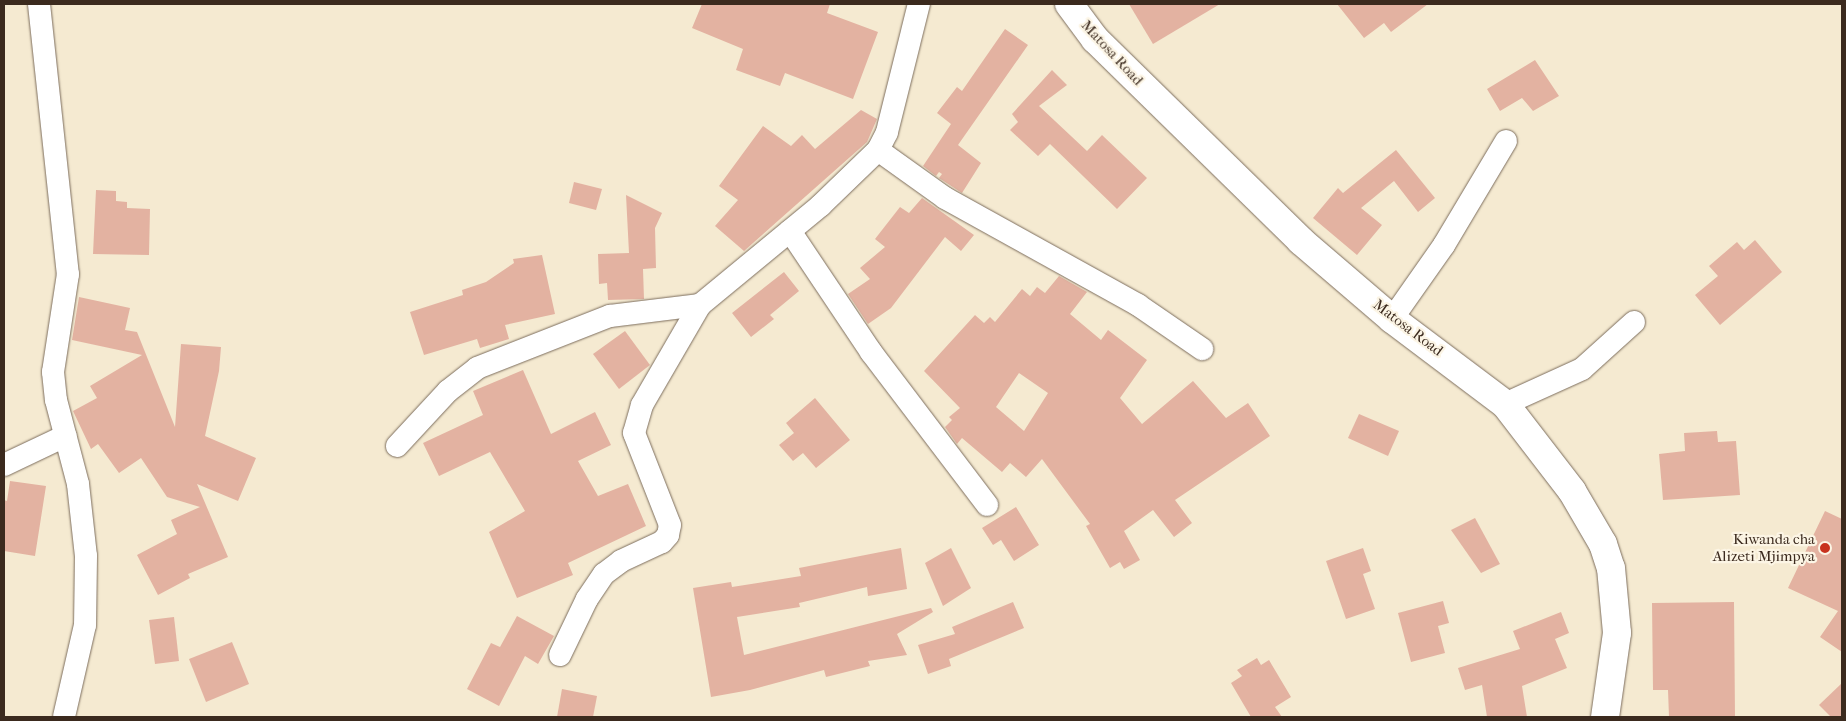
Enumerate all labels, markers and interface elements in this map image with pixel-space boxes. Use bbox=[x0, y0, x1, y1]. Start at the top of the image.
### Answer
street label: Matosa Road bbox=[1077, 17, 1147, 89]
street label: Matosa Road bbox=[1370, 296, 1446, 360]
place label: Kiwanda cha Alizeti Mjimpya bbox=[1713, 530, 1815, 565]
marker: Kiwanda cha Alizeti Mjimpya bbox=[1819, 542, 1831, 554]

